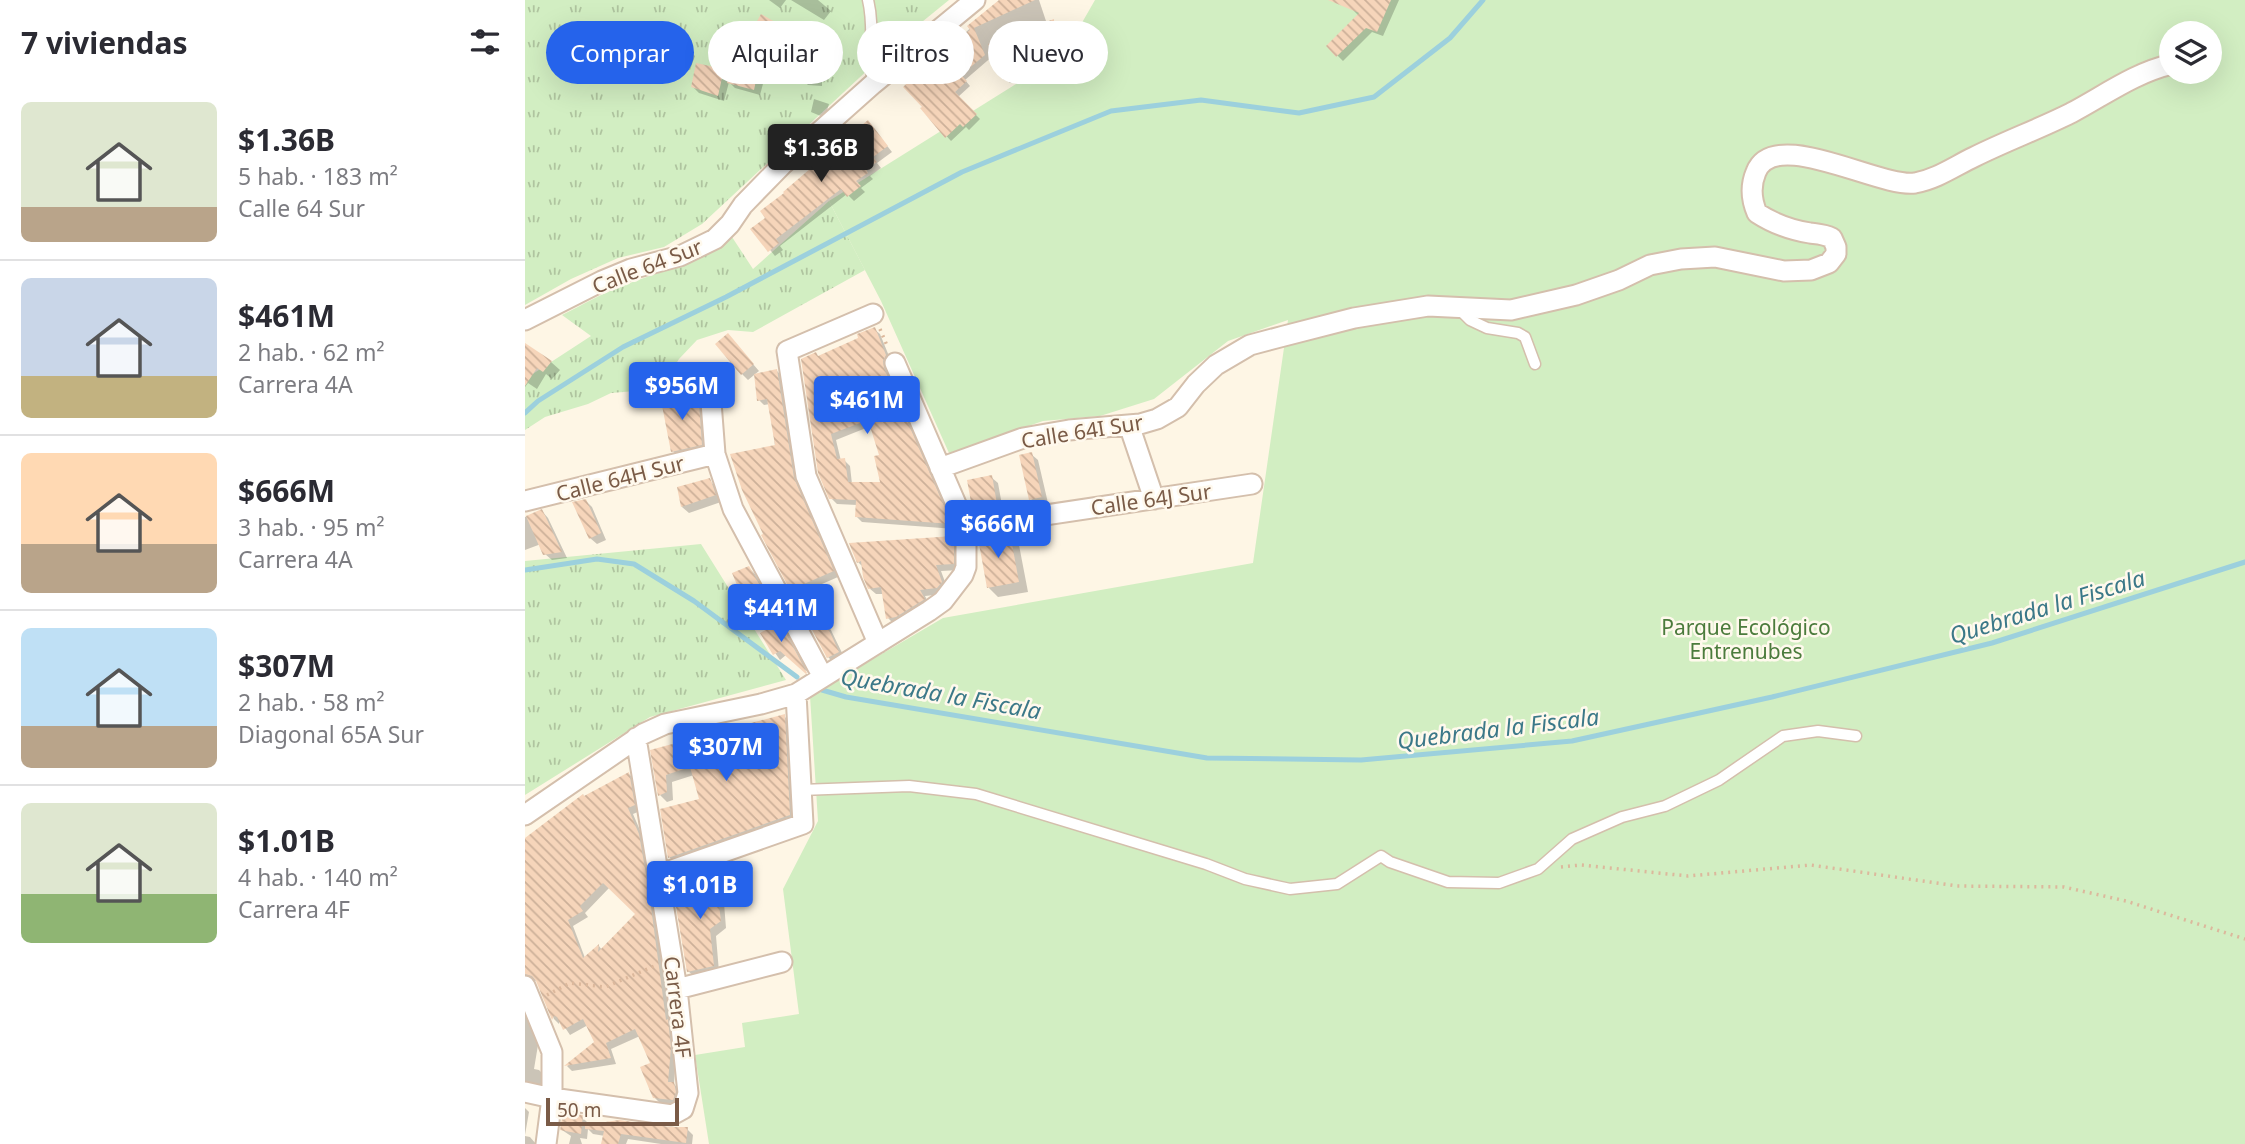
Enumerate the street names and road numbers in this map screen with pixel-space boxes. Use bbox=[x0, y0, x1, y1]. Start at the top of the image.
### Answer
street label: Calle 64 Sur bbox=[588, 232, 706, 300]
street label: Calle 64I Sur bbox=[1019, 408, 1145, 454]
street label: Calle 64H Sur bbox=[553, 448, 687, 507]
street label: Calle 64J Sur bbox=[1089, 477, 1213, 521]
street label: Carrera 4F bbox=[658, 955, 698, 1060]

